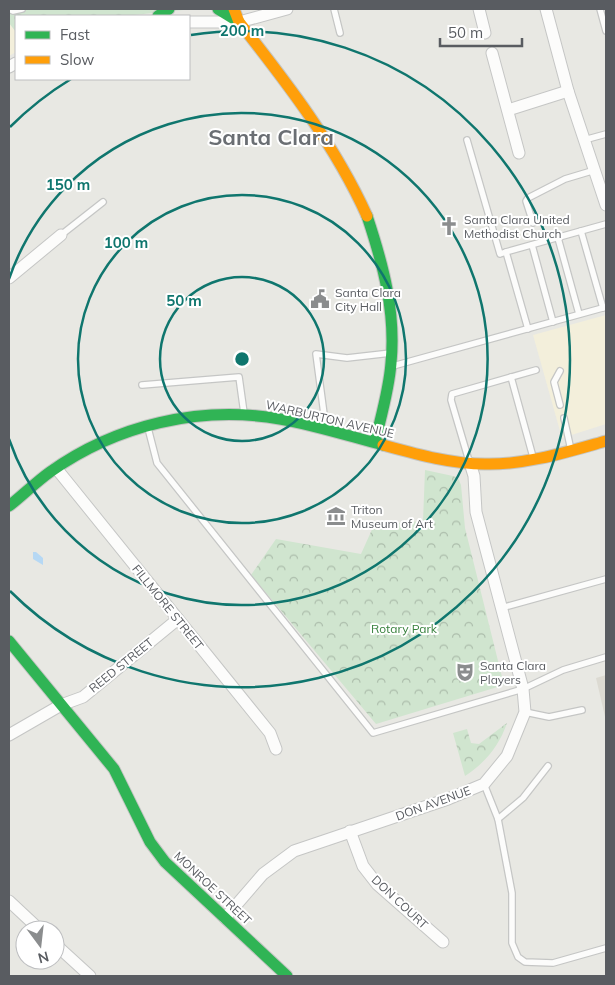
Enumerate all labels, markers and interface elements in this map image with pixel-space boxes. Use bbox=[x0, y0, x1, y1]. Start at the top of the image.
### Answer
legend bbox=[15, 15, 190, 80]
scale bar bbox=[440, 15, 522, 47]
text: 200 m bbox=[220, 21, 264, 40]
text: 50 m bbox=[448, 23, 483, 42]
text: Fast bbox=[60, 25, 90, 44]
text: Slow bbox=[60, 50, 94, 69]
district label: Santa Clara bbox=[208, 123, 334, 151]
text: 150 m bbox=[46, 175, 90, 194]
place label: Santa Clara United Methodist Church bbox=[464, 212, 570, 241]
church icon: Santa Clara United Methodist Church bbox=[438, 215, 460, 237]
text: 100 m bbox=[104, 233, 148, 252]
place label: Santa Clara City Hall bbox=[335, 285, 401, 314]
public building icon: Santa Clara City Hall bbox=[309, 288, 331, 310]
text: 50 m bbox=[166, 291, 202, 310]
centre of rings bbox=[233, 350, 251, 368]
street label: WARBURTON AVENUE bbox=[264, 397, 396, 441]
place label: Triton Museum of Art bbox=[351, 502, 433, 531]
museum icon: Triton Museum of Art bbox=[325, 505, 347, 527]
street label: FILLMORE STREET bbox=[129, 561, 207, 653]
park label: Rotary Park bbox=[371, 621, 438, 636]
street label: REED STREET bbox=[86, 634, 157, 696]
place label: Santa Clara Players bbox=[480, 658, 546, 687]
theatre icon: Santa Clara Players bbox=[454, 661, 476, 683]
street label: DON AVENUE bbox=[393, 782, 473, 824]
street label: MONROE STREET bbox=[171, 848, 255, 928]
street label: DON COURT bbox=[369, 872, 432, 932]
north arrow bbox=[15, 920, 65, 970]
text: N bbox=[36, 947, 51, 968]

